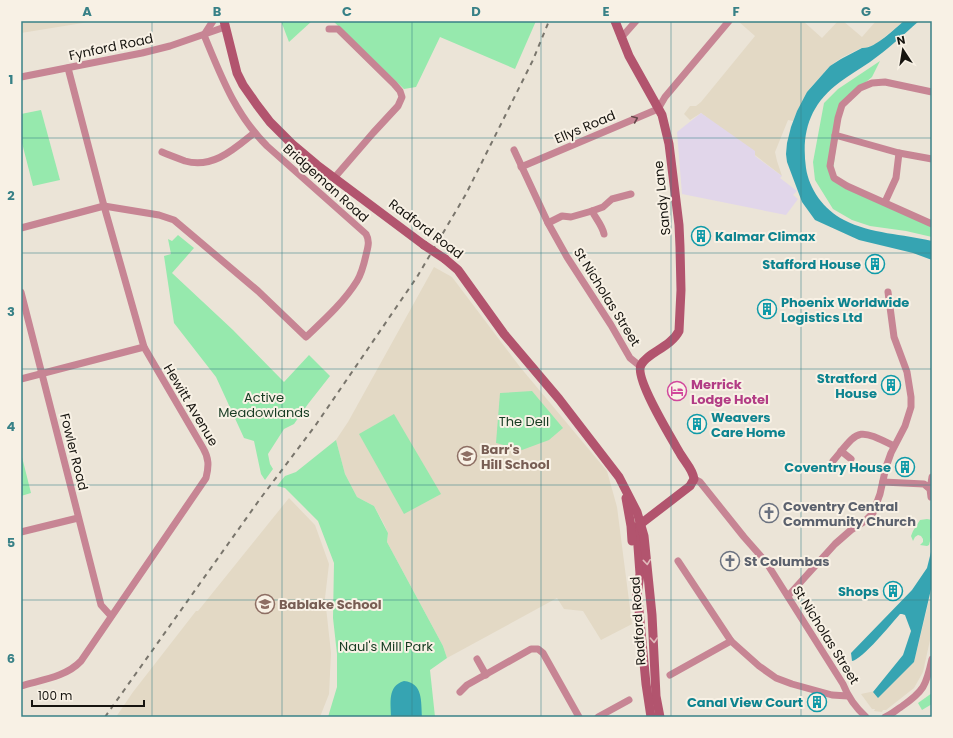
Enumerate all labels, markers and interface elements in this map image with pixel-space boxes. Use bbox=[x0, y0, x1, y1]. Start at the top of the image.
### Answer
text: A bbox=[82, 2, 92, 21]
text: B bbox=[213, 2, 222, 21]
text: C bbox=[342, 2, 352, 21]
text: D bbox=[471, 2, 481, 21]
text: E bbox=[602, 2, 610, 21]
text: F bbox=[732, 2, 740, 21]
text: G bbox=[861, 2, 871, 21]
street label: Fynford Road bbox=[67, 29, 155, 65]
north arrow bbox=[883, 30, 923, 70]
text: N bbox=[895, 32, 907, 49]
text: 1 bbox=[9, 70, 13, 89]
street label: Ellys Road bbox=[552, 106, 618, 148]
one-way arrow bbox=[631, 116, 638, 124]
street label: Bridgeman Road bbox=[279, 139, 373, 227]
street label: Sandy Lane bbox=[649, 160, 675, 236]
text: 2 bbox=[7, 186, 15, 205]
street label: Radford Road bbox=[385, 195, 467, 263]
building icon: Kalmar Climax bbox=[690, 225, 712, 247]
place label: Kalmar Climax bbox=[715, 227, 816, 246]
street label: St Nicholas Street bbox=[569, 244, 645, 350]
building icon: Stafford House bbox=[864, 253, 886, 275]
place label: Stafford House bbox=[762, 255, 861, 274]
place label: Phoenix Worldwide Logistics Ltd bbox=[781, 293, 909, 327]
building icon: Phoenix Worldwide Logistics Ltd bbox=[756, 298, 778, 320]
text: 3 bbox=[7, 302, 15, 321]
street label: Hewitt Avenue bbox=[159, 360, 223, 450]
place label: Stratford House bbox=[817, 369, 877, 403]
building icon: Stratford House bbox=[880, 374, 902, 396]
place label: Merrick Lodge Hotel bbox=[691, 375, 769, 409]
hotel icon: Merrick Lodge Hotel bbox=[666, 380, 688, 402]
park label: Active Meadowlands bbox=[218, 388, 310, 422]
place label: Weavers Care Home bbox=[711, 408, 786, 442]
street label: Fowler Road bbox=[55, 411, 93, 493]
park label: The Dell bbox=[499, 412, 549, 431]
building icon: Weavers Care Home bbox=[686, 413, 708, 435]
text: 4 bbox=[7, 417, 16, 436]
place label: Barr's Hill School bbox=[481, 440, 550, 474]
school or university icon: Barr's Hill School bbox=[456, 445, 478, 467]
building icon: Coventry House bbox=[894, 456, 916, 478]
place label: Coventry House bbox=[784, 458, 891, 477]
place label: Coventry Central Community Church bbox=[783, 497, 916, 531]
church icon: Coventry Central Community Church bbox=[758, 502, 780, 524]
text: 5 bbox=[7, 533, 15, 552]
church icon: St Columbas bbox=[719, 550, 741, 572]
place label: St Columbas bbox=[744, 552, 830, 571]
one-way arrow bbox=[642, 559, 651, 565]
street label: Radford Road bbox=[625, 576, 651, 666]
building icon: Shops bbox=[882, 580, 904, 602]
street label: St Nicholas Street bbox=[788, 582, 864, 688]
place label: Shops bbox=[838, 582, 879, 601]
school or university icon: Bablake School bbox=[254, 593, 276, 615]
place label: Bablake School bbox=[279, 595, 382, 614]
park label: Naul's Mill Park bbox=[339, 637, 433, 656]
one-way arrow bbox=[649, 637, 658, 643]
text: 6 bbox=[7, 649, 15, 668]
scale bar bbox=[32, 682, 144, 708]
text: 100 m bbox=[38, 687, 72, 704]
building icon: Canal View Court bbox=[806, 691, 828, 713]
place label: Canal View Court bbox=[687, 693, 803, 712]

